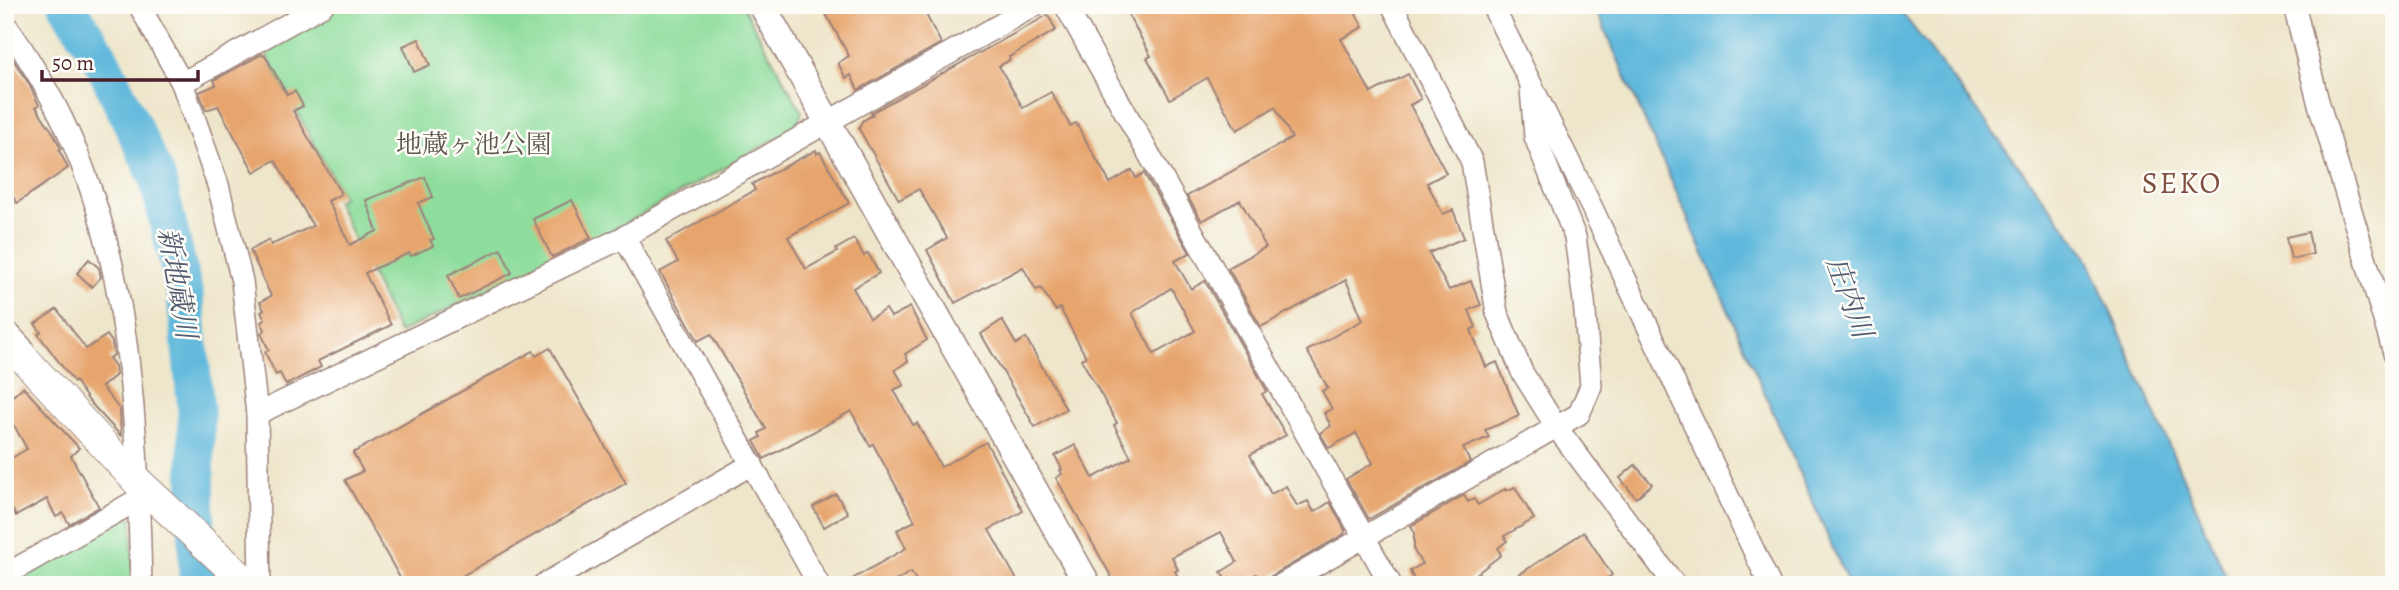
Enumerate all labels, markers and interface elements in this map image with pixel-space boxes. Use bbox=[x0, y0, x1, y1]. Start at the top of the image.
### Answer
scale bar bbox=[42, 38, 198, 82]
text: 50 m bbox=[52, 49, 94, 77]
park label: 地蔵ヶ池公園 bbox=[396, 127, 552, 162]
district label: SEKO bbox=[2142, 163, 2222, 203]
water label: 新地蔵川 bbox=[149, 225, 206, 345]
water label: 庄内川 bbox=[1817, 251, 1882, 346]

